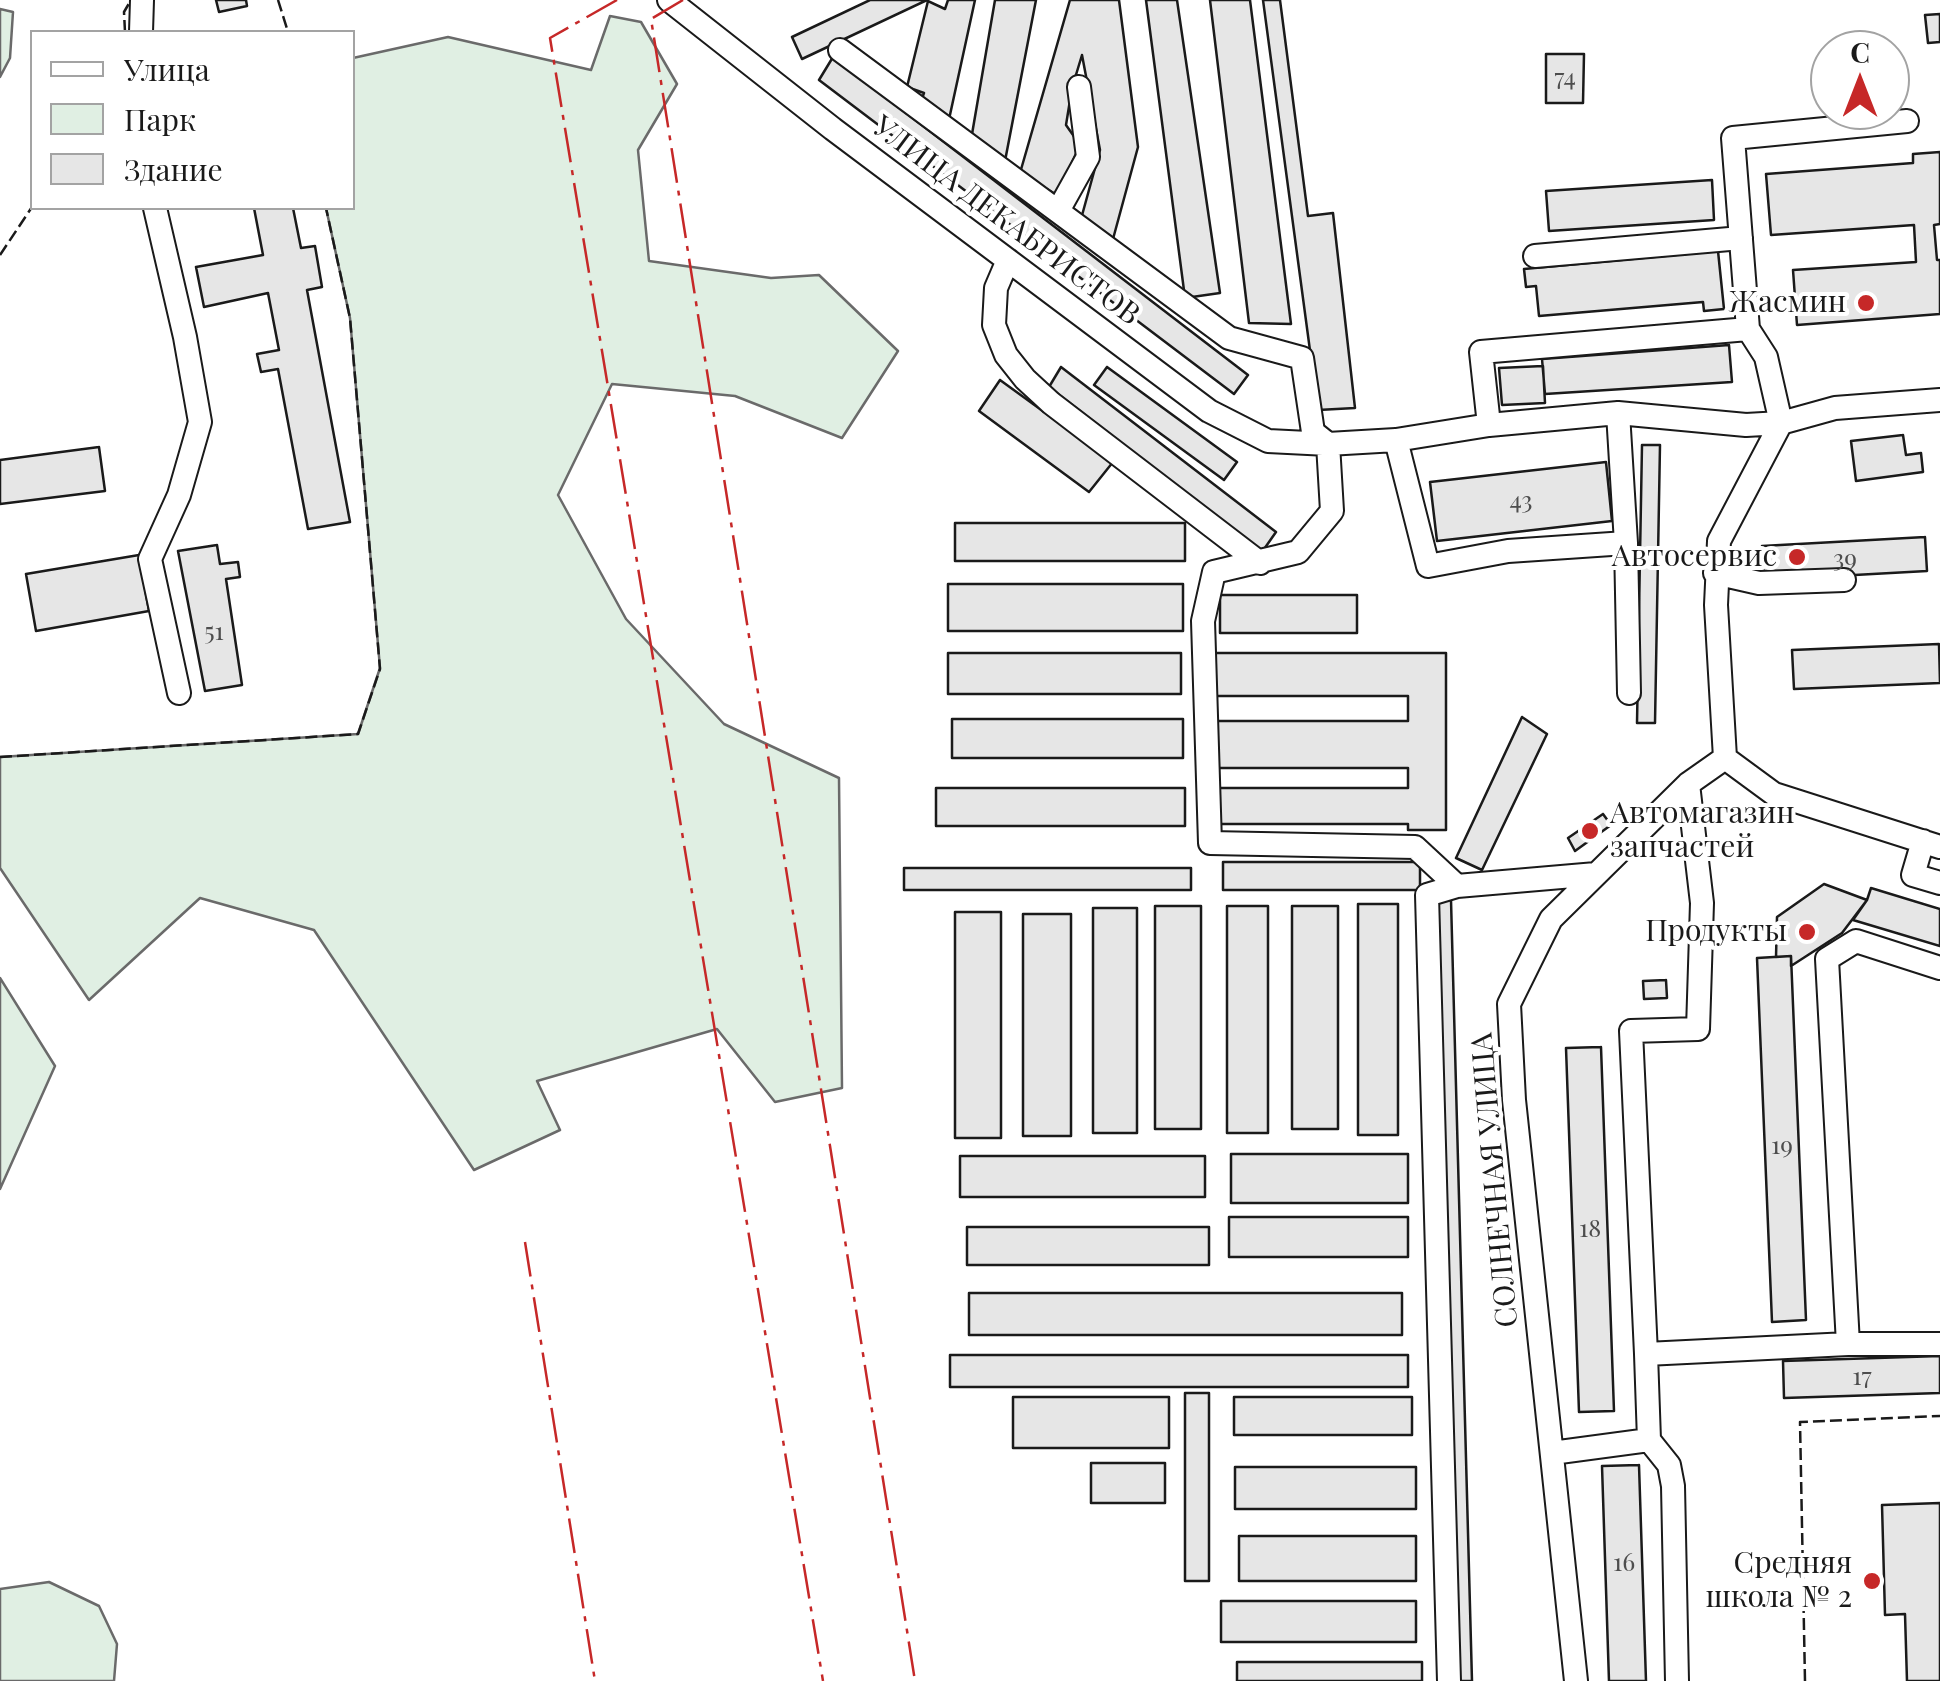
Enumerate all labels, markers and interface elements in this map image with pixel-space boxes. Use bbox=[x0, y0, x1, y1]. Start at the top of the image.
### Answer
legend bbox=[30, 30, 355, 210]
north arrow bbox=[1810, 30, 1910, 130]
text: С bbox=[1850, 33, 1870, 70]
text: Улица bbox=[124, 49, 210, 89]
house number: 74 bbox=[1554, 63, 1576, 93]
text: Парк bbox=[124, 99, 196, 139]
street label: УЛИЦА ДЕКАБРИСТОВ bbox=[865, 109, 1147, 333]
text: Здание bbox=[124, 149, 223, 189]
place label: Жасмин bbox=[1729, 285, 1846, 321]
marker: Жасмин bbox=[1855, 292, 1877, 314]
house number: 43 bbox=[1509, 486, 1533, 516]
place label: Автосервис bbox=[1612, 539, 1777, 575]
house number: 39 bbox=[1833, 544, 1857, 574]
marker: Автосервис bbox=[1786, 546, 1808, 568]
house number: 51 bbox=[204, 617, 224, 647]
place label: Автомагазин запчастей bbox=[1610, 796, 1795, 866]
marker: Автомагазин запчастей bbox=[1579, 820, 1601, 842]
place label: Продукты bbox=[1645, 914, 1787, 950]
marker: Продукты bbox=[1796, 921, 1818, 943]
street label: СОЛНЕЧНАЯ УЛИЦА bbox=[1464, 1031, 1526, 1329]
house number: 19 bbox=[1771, 1131, 1793, 1161]
house number: 18 bbox=[1579, 1214, 1601, 1244]
house number: 17 bbox=[1852, 1362, 1872, 1392]
place label: Средняя школа № 2 bbox=[1706, 1546, 1852, 1616]
house number: 16 bbox=[1613, 1548, 1635, 1578]
marker: Средняя школа № 2 bbox=[1861, 1570, 1883, 1592]

